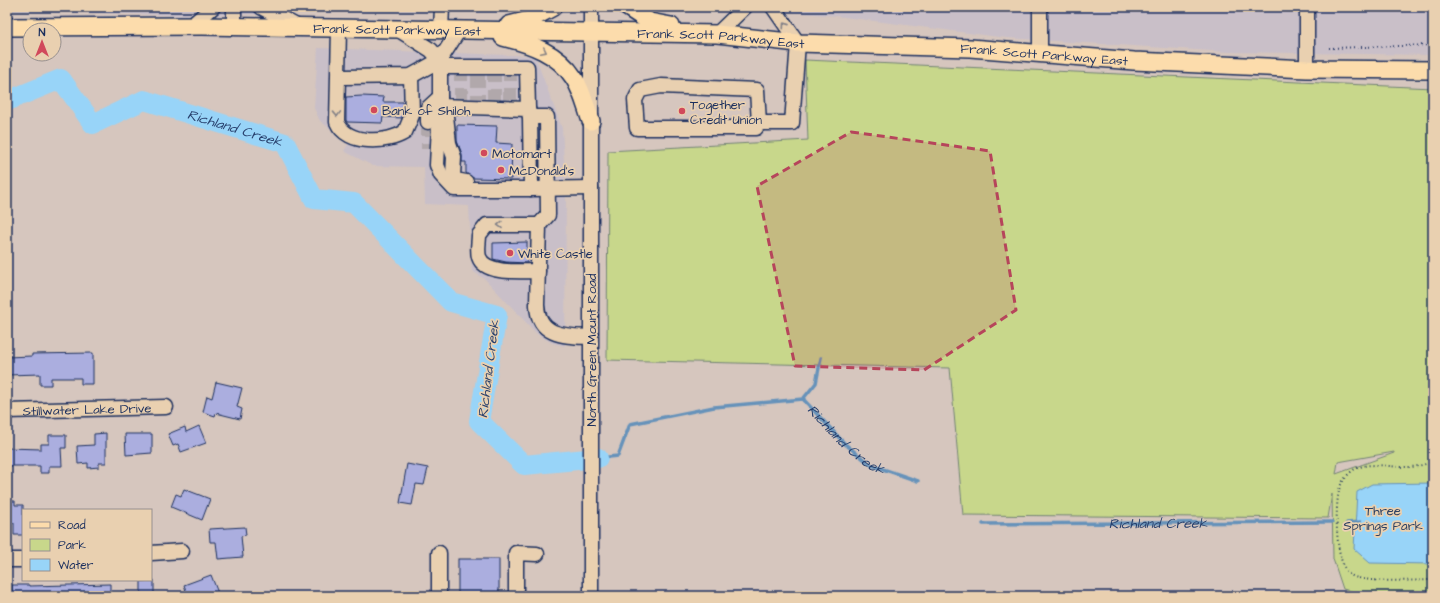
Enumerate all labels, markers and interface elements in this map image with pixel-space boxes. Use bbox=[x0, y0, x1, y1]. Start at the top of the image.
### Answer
street label: Frank Scott Parkway East bbox=[313, 20, 482, 41]
north arrow bbox=[22, 22, 62, 62]
one-way arrow bbox=[782, 22, 790, 29]
text: N bbox=[39, 25, 46, 40]
street label: Frank Scott Parkway East bbox=[637, 25, 805, 53]
street label: Frank Scott Parkway East bbox=[960, 40, 1129, 71]
one-way arrow bbox=[539, 46, 547, 54]
place label: Together Credit Union bbox=[690, 96, 763, 129]
place label: Bank of Shiloh bbox=[382, 102, 471, 120]
water label: Richland Creek bbox=[185, 105, 285, 153]
marker: Bank of Shiloh bbox=[369, 105, 379, 115]
marker: Together Credit Union bbox=[677, 106, 687, 116]
one-way arrow bbox=[333, 111, 341, 117]
place label: Motomart bbox=[492, 145, 553, 163]
marker: Motomart bbox=[479, 148, 489, 158]
place label: McDonald's bbox=[509, 162, 575, 180]
marker: McDonald's bbox=[496, 165, 506, 175]
one-way arrow bbox=[497, 221, 503, 229]
place label: White Castle bbox=[518, 245, 593, 263]
marker: White Castle bbox=[505, 248, 515, 258]
street label: North Green Mount Road bbox=[583, 273, 601, 426]
water label: Richland Creek bbox=[473, 319, 505, 419]
street label: Stillwater Lake Drive bbox=[22, 399, 152, 421]
water label: Richland Creek bbox=[802, 401, 888, 480]
park label: Three Springs Park bbox=[1343, 502, 1423, 536]
legend bbox=[22, 509, 152, 581]
water label: Richland Creek bbox=[1109, 514, 1208, 534]
text: Road bbox=[58, 517, 86, 534]
text: Park bbox=[58, 537, 86, 554]
text: Water bbox=[58, 557, 94, 574]

